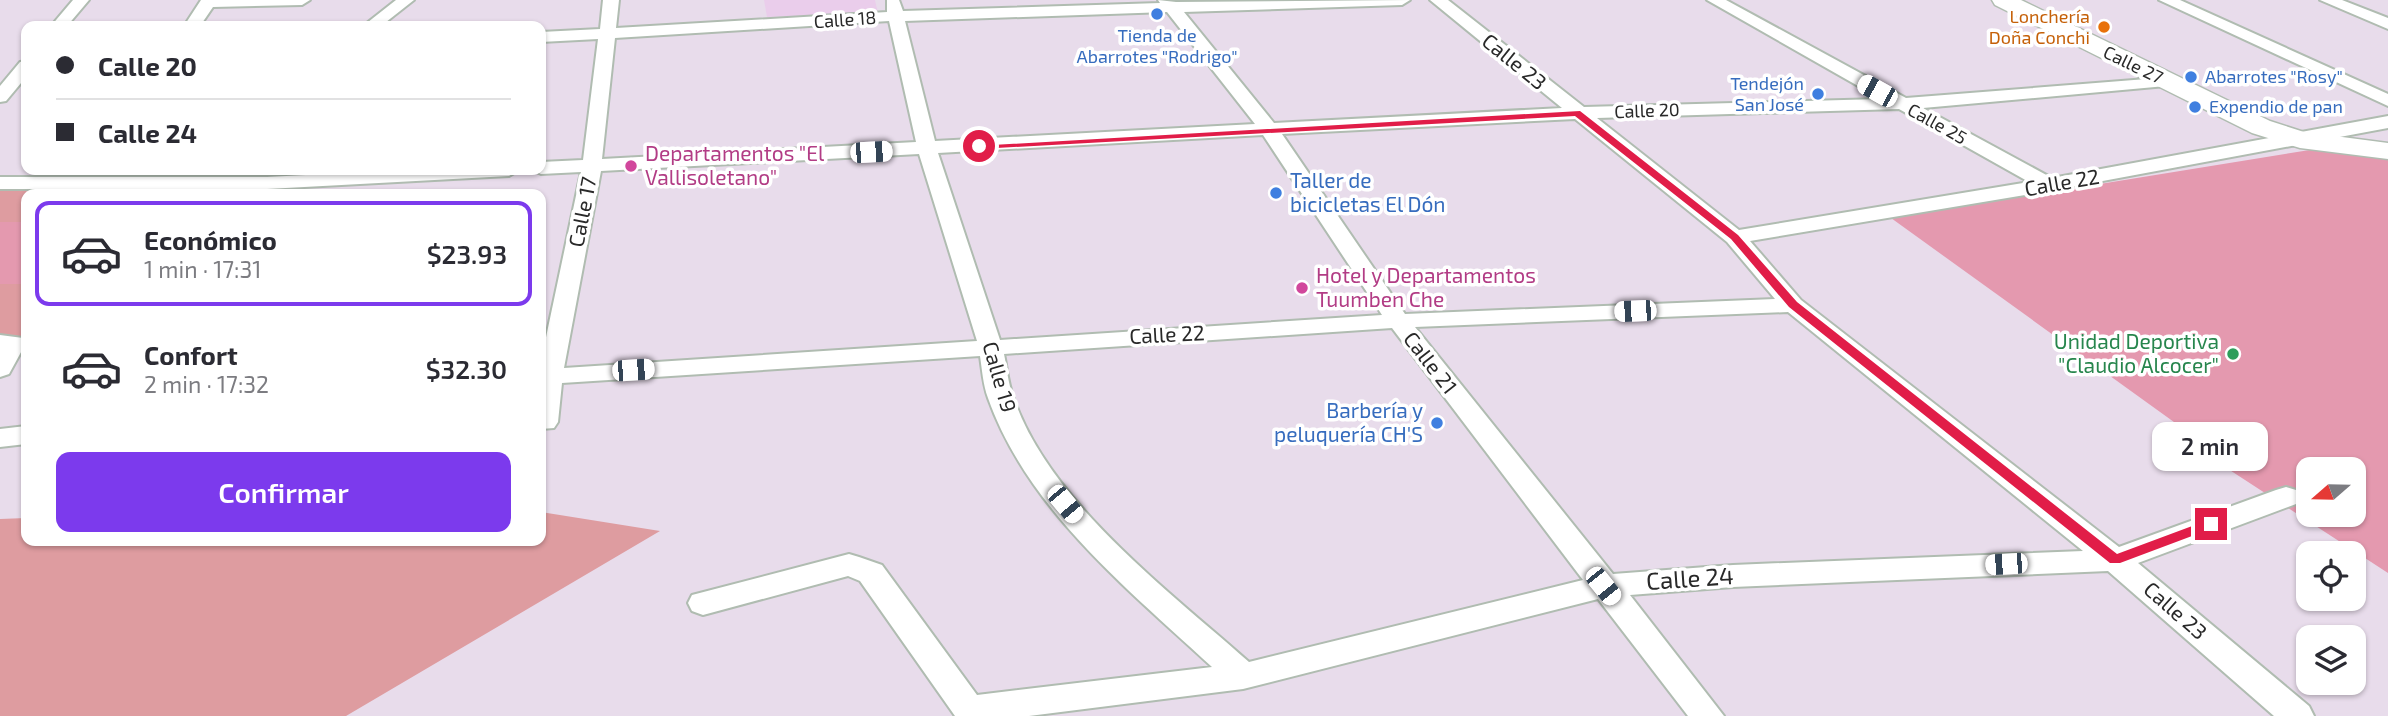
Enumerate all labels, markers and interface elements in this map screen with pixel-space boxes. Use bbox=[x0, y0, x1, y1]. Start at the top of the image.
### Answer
place label: Lonchería Doña Conchi bbox=[1989, 5, 2090, 48]
street label: Calle 18 bbox=[813, 6, 877, 32]
marker: Tienda de Abarrotes "Rodrigo" bbox=[1149, 6, 1165, 22]
marker: Lonchería Doña Conchi bbox=[2096, 19, 2112, 35]
place label: Tienda de Abarrotes "Rodrigo" bbox=[1076, 24, 1238, 67]
street label: Calle 23 bbox=[1478, 27, 1552, 94]
street label: Calle 27 bbox=[2100, 40, 2167, 88]
text: Calle 20 bbox=[98, 50, 197, 81]
place label: Abarrotes "Rosy" bbox=[2205, 65, 2343, 87]
marker: Abarrotes "Rosy" bbox=[2183, 69, 2199, 85]
place label: Tendejón San José bbox=[1730, 72, 1804, 115]
car bbox=[1854, 72, 1901, 110]
marker: Tendejón San José bbox=[1810, 86, 1826, 102]
place label: Expendio de pan bbox=[2209, 95, 2343, 117]
street label: Calle 20 bbox=[1614, 98, 1680, 122]
street label: Calle 25 bbox=[1904, 98, 1971, 148]
marker: Expendio de pan bbox=[2187, 99, 2203, 115]
text: Calle 24 bbox=[98, 117, 197, 148]
route start bbox=[963, 130, 995, 162]
place label: Departamentos "El Vallisoletano" bbox=[645, 140, 825, 189]
car bbox=[850, 140, 893, 164]
marker: Departamentos "El Vallisoletano" bbox=[623, 158, 639, 174]
street label: Calle 22 bbox=[2022, 163, 2101, 200]
place label: Taller de bicicletas El Dón bbox=[1290, 167, 1446, 216]
street label: Calle 17 bbox=[562, 174, 601, 249]
marker: Taller de bicicletas El Dón bbox=[1268, 185, 1284, 201]
icon: car bbox=[60, 222, 123, 285]
text: Económico bbox=[144, 224, 277, 255]
text: $23.93 bbox=[427, 238, 507, 269]
text: 1 min · 17:31 bbox=[144, 255, 261, 283]
place label: Hotel y Departamentos Tuumben Che bbox=[1316, 262, 1536, 311]
marker: Hotel y Departamentos Tuumben Che bbox=[1294, 280, 1310, 296]
car bbox=[1614, 300, 1657, 322]
street label: Calle 22 bbox=[1129, 319, 1205, 348]
street label: Calle 21 bbox=[1399, 326, 1463, 398]
place label: Unidad Deportiva "Claudio Alcocer" bbox=[2054, 328, 2219, 377]
icon: car bbox=[60, 337, 123, 400]
street label: Calle 19 bbox=[978, 338, 1022, 415]
text: Confort bbox=[144, 339, 238, 370]
marker: Unidad Deportiva "Claudio Alcocer" bbox=[2225, 346, 2241, 362]
text: $32.30 bbox=[426, 353, 507, 384]
car bbox=[612, 358, 655, 382]
text: 2 min · 17:32 bbox=[144, 370, 269, 398]
place label: Barbería y peluquería CH'S bbox=[1274, 397, 1423, 446]
marker: Barbería y peluquería CH'S bbox=[1429, 415, 1445, 431]
callout: 2 min bbox=[2153, 422, 2269, 472]
text: 2 min bbox=[2181, 432, 2239, 460]
button: Confirmar bbox=[56, 452, 511, 532]
north arrow bbox=[2296, 457, 2366, 527]
map controls bbox=[2296, 457, 2366, 695]
car bbox=[1044, 481, 1087, 527]
route end bbox=[2195, 508, 2227, 540]
button: locate bbox=[2296, 541, 2366, 611]
car bbox=[1985, 552, 2028, 576]
street label: Calle 24 bbox=[1645, 560, 1735, 595]
car bbox=[1582, 563, 1625, 609]
street label: Calle 23 bbox=[2139, 576, 2213, 644]
button: layers bbox=[2296, 625, 2366, 695]

